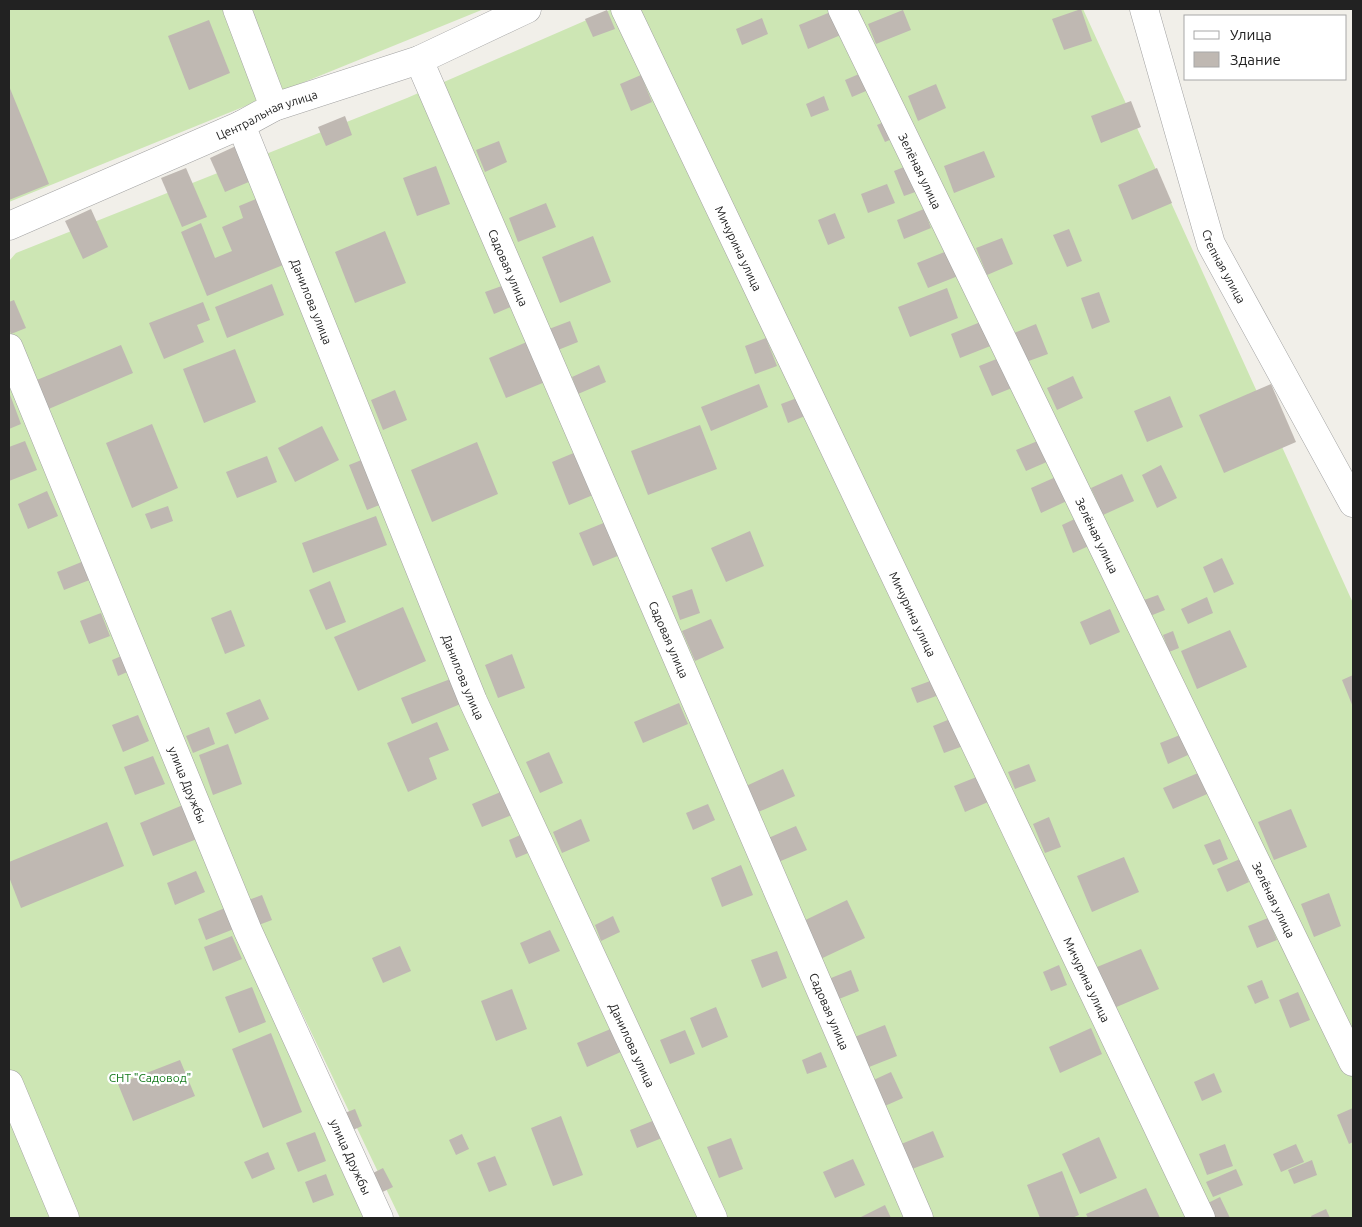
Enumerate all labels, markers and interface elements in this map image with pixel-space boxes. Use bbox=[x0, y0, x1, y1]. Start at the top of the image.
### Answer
legend bbox=[1184, 15, 1347, 80]
text: Улица bbox=[1230, 26, 1272, 43]
text: Здание bbox=[1230, 51, 1281, 68]
street label: Центральная улица bbox=[214, 87, 319, 142]
street label: Зелёная улица bbox=[897, 131, 944, 211]
street label: Мичурина улица bbox=[713, 204, 765, 293]
street label: Садовая улица bbox=[486, 227, 531, 308]
street label: Степная улица bbox=[1201, 228, 1249, 305]
street label: Данилова улица bbox=[289, 257, 335, 346]
street label: Зелёная улица bbox=[1074, 495, 1121, 575]
street label: Мичурина улица bbox=[887, 569, 939, 658]
street label: Садовая улица bbox=[647, 599, 691, 680]
street label: Данилова улица bbox=[440, 632, 487, 722]
street label: улица Дружбы bbox=[167, 744, 210, 825]
street label: Зелёная улица bbox=[1250, 860, 1298, 940]
street label: Мичурина улица bbox=[1062, 935, 1113, 1024]
street label: Садовая улица bbox=[807, 971, 852, 1052]
street label: Данилова улица bbox=[608, 1001, 658, 1089]
park label: СНТ "Садовод" bbox=[109, 1071, 191, 1084]
street label: улица Дружбы bbox=[328, 1117, 374, 1196]

